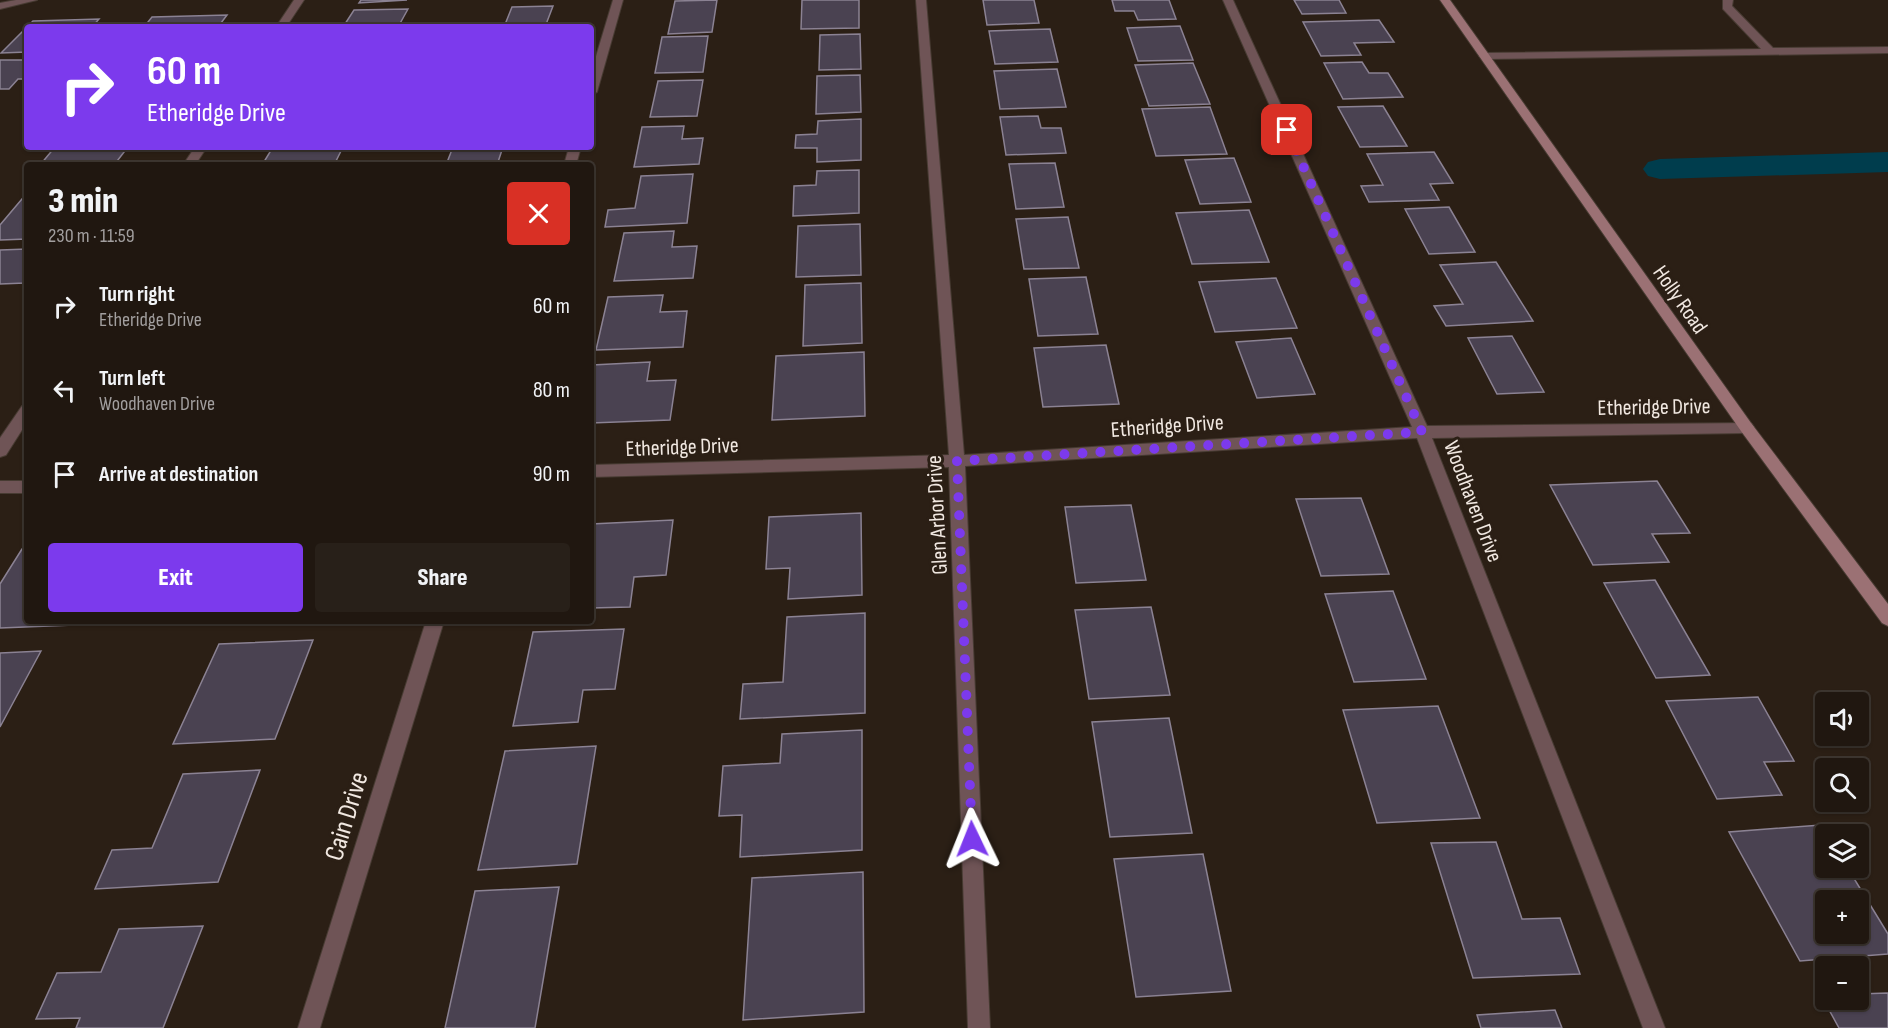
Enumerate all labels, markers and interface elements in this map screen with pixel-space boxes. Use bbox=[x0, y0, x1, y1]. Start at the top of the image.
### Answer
text: 60 m bbox=[147, 46, 221, 97]
icon: right bbox=[48, 48, 126, 126]
text: Etheridge Drive bbox=[147, 97, 286, 129]
pin bbox=[1261, 104, 1312, 155]
icon: arrive bbox=[1270, 113, 1303, 146]
text: 3 min bbox=[48, 180, 118, 223]
button: close bbox=[507, 182, 570, 245]
text: 230 m · 11:59 bbox=[48, 224, 135, 248]
street label: Holly Road bbox=[1647, 261, 1713, 339]
text: Turn right bbox=[99, 281, 175, 308]
icon: right bbox=[48, 290, 81, 323]
text: 60 m bbox=[533, 293, 570, 320]
text: Etheridge Drive bbox=[99, 308, 202, 332]
text: Turn left bbox=[99, 365, 165, 392]
icon: left bbox=[48, 374, 81, 407]
text: 80 m bbox=[533, 377, 570, 404]
text: Woodhaven Drive bbox=[99, 392, 215, 416]
street label: Etheridge Drive bbox=[1597, 393, 1711, 422]
street label: Etheridge Drive bbox=[1110, 409, 1224, 444]
street label: Etheridge Drive bbox=[625, 432, 739, 463]
street label: Woodhaven Drive bbox=[1437, 437, 1508, 566]
street label: Glen Arbor Drive bbox=[921, 455, 954, 575]
icon: arrive bbox=[48, 458, 81, 491]
text: Arrive at destination bbox=[99, 461, 258, 488]
text: 90 m bbox=[533, 461, 570, 488]
button: Exit bbox=[48, 543, 303, 612]
button: Share bbox=[315, 543, 570, 612]
map controls bbox=[1815, 692, 1869, 1010]
button: sound bbox=[1815, 692, 1869, 746]
button: search bbox=[1815, 758, 1869, 812]
street label: Cain Drive bbox=[318, 768, 376, 865]
position arrow bbox=[940, 807, 1004, 871]
button: layers bbox=[1815, 824, 1869, 878]
button: + bbox=[1815, 890, 1869, 944]
button: − bbox=[1815, 956, 1869, 1010]

